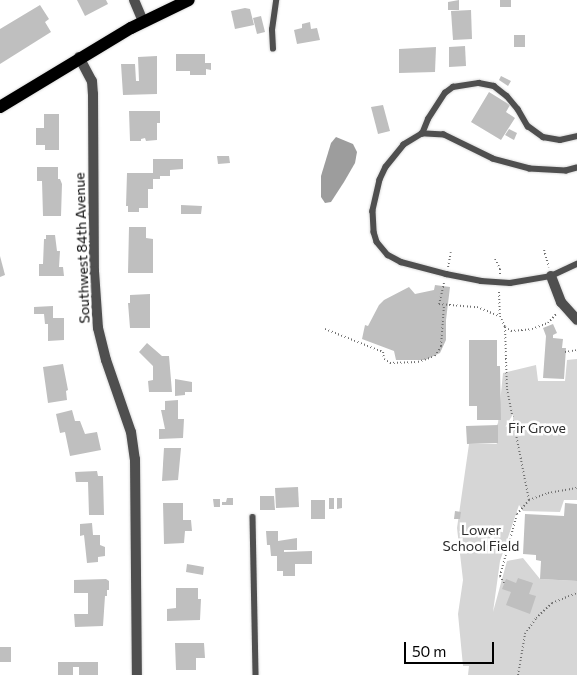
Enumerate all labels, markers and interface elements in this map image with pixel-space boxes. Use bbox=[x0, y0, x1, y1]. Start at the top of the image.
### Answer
street label: Southwest 84th Avenue bbox=[71, 172, 93, 324]
park label: Fir Grove bbox=[508, 420, 566, 436]
park label: Lower School Field bbox=[443, 522, 519, 554]
scale bar bbox=[407, 632, 497, 664]
text: 50 m bbox=[412, 642, 446, 660]

